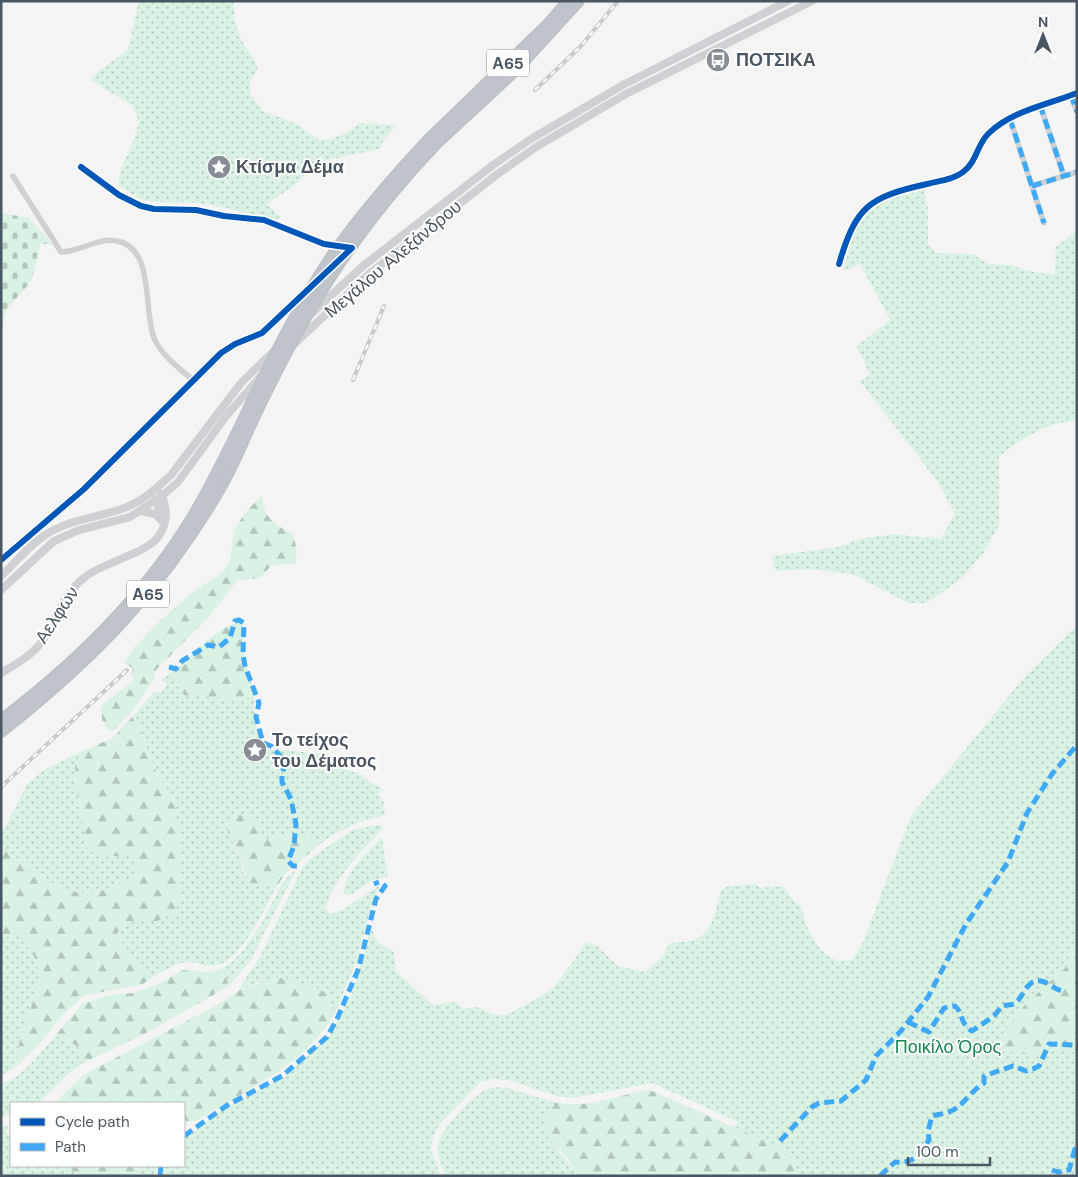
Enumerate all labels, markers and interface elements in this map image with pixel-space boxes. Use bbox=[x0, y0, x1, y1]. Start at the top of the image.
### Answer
north arrow bbox=[1018, 10, 1068, 60]
text: N bbox=[1038, 13, 1048, 31]
bus stop icon: ΠΟΤΣΙΚΑ bbox=[705, 47, 731, 73]
place label: ΠΟΤΣΙΚΑ bbox=[736, 48, 816, 72]
road number: Α65 bbox=[487, 49, 529, 76]
place icon: Κτίσμα Δέμα bbox=[206, 154, 232, 180]
place label: Κτίσμα Δέμα bbox=[236, 155, 344, 179]
street label: Μεγάλου Αλεξάνδρου bbox=[319, 195, 467, 323]
road number: Α65 bbox=[127, 580, 169, 608]
street label: Αελφων bbox=[30, 582, 84, 648]
place label: Το τείχος του Δέματος bbox=[272, 728, 376, 773]
place icon: Το τείχος του Δέματος bbox=[242, 737, 268, 763]
park label: Ποικίλο Όρος bbox=[895, 1035, 1002, 1059]
legend bbox=[10, 1102, 185, 1167]
text: Cycle path bbox=[55, 1112, 130, 1132]
scale bar bbox=[908, 1134, 990, 1166]
text: Path bbox=[55, 1137, 86, 1157]
text: 100 m bbox=[916, 1142, 959, 1162]

